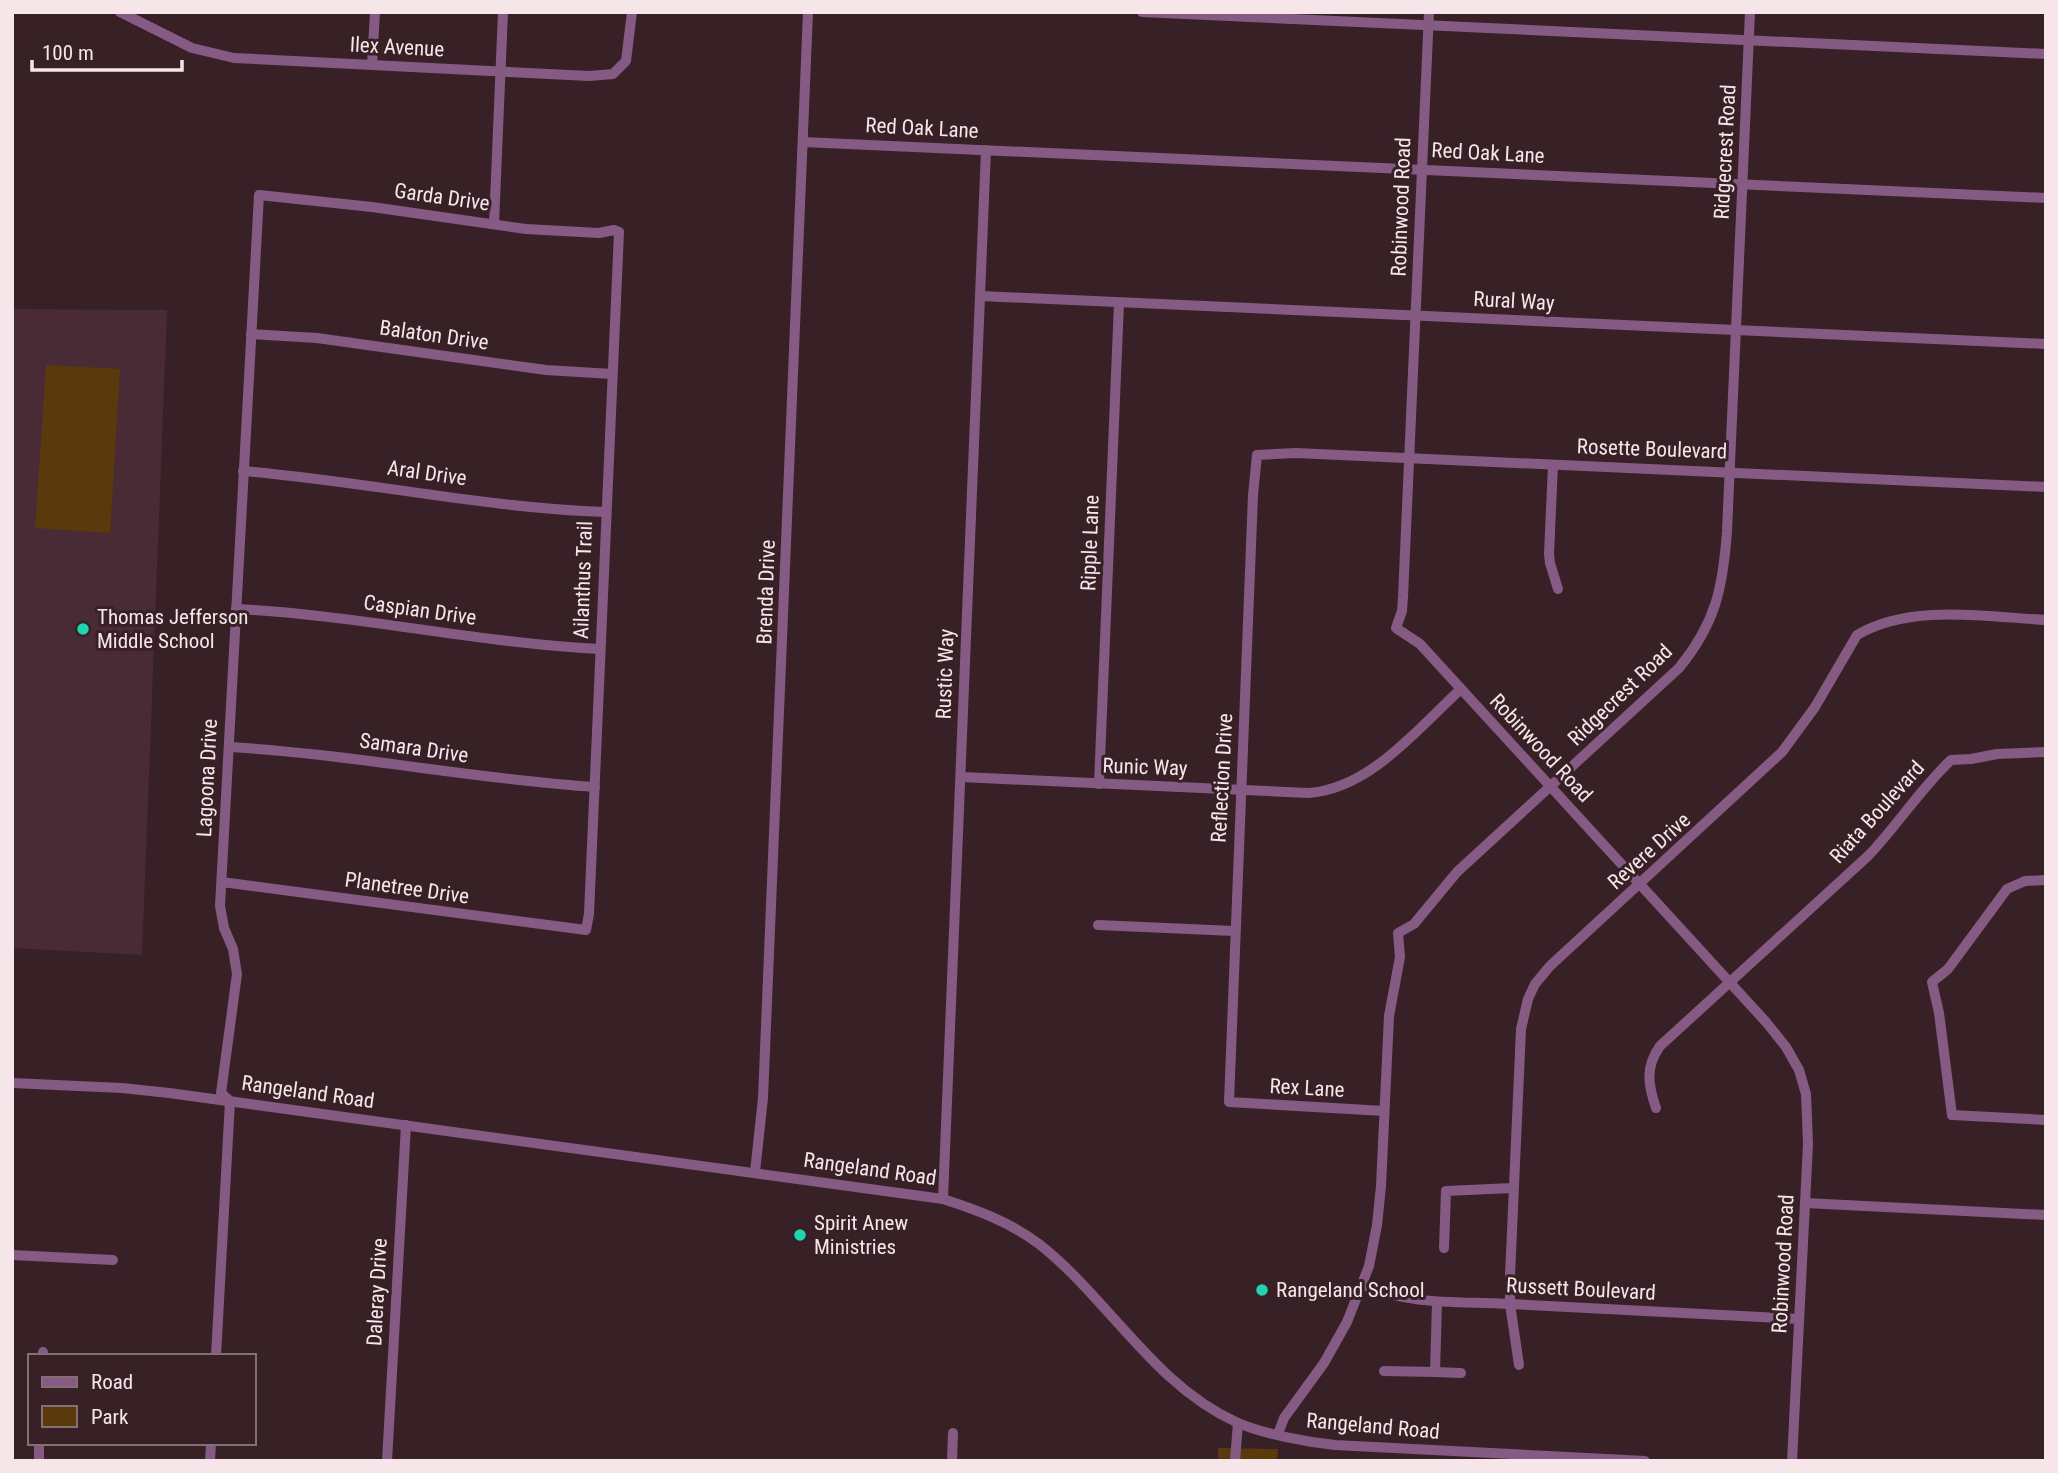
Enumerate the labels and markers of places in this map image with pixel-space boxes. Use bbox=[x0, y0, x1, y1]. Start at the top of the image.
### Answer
place label: Thomas Jefferson Middle School bbox=[97, 605, 248, 653]
marker: Thomas Jefferson Middle School bbox=[75, 621, 91, 637]
place label: Spirit Anew Ministries bbox=[814, 1211, 908, 1259]
marker: Spirit Anew Ministries bbox=[792, 1227, 808, 1243]
place label: Rangeland School bbox=[1276, 1278, 1425, 1302]
marker: Rangeland School bbox=[1254, 1282, 1270, 1298]

